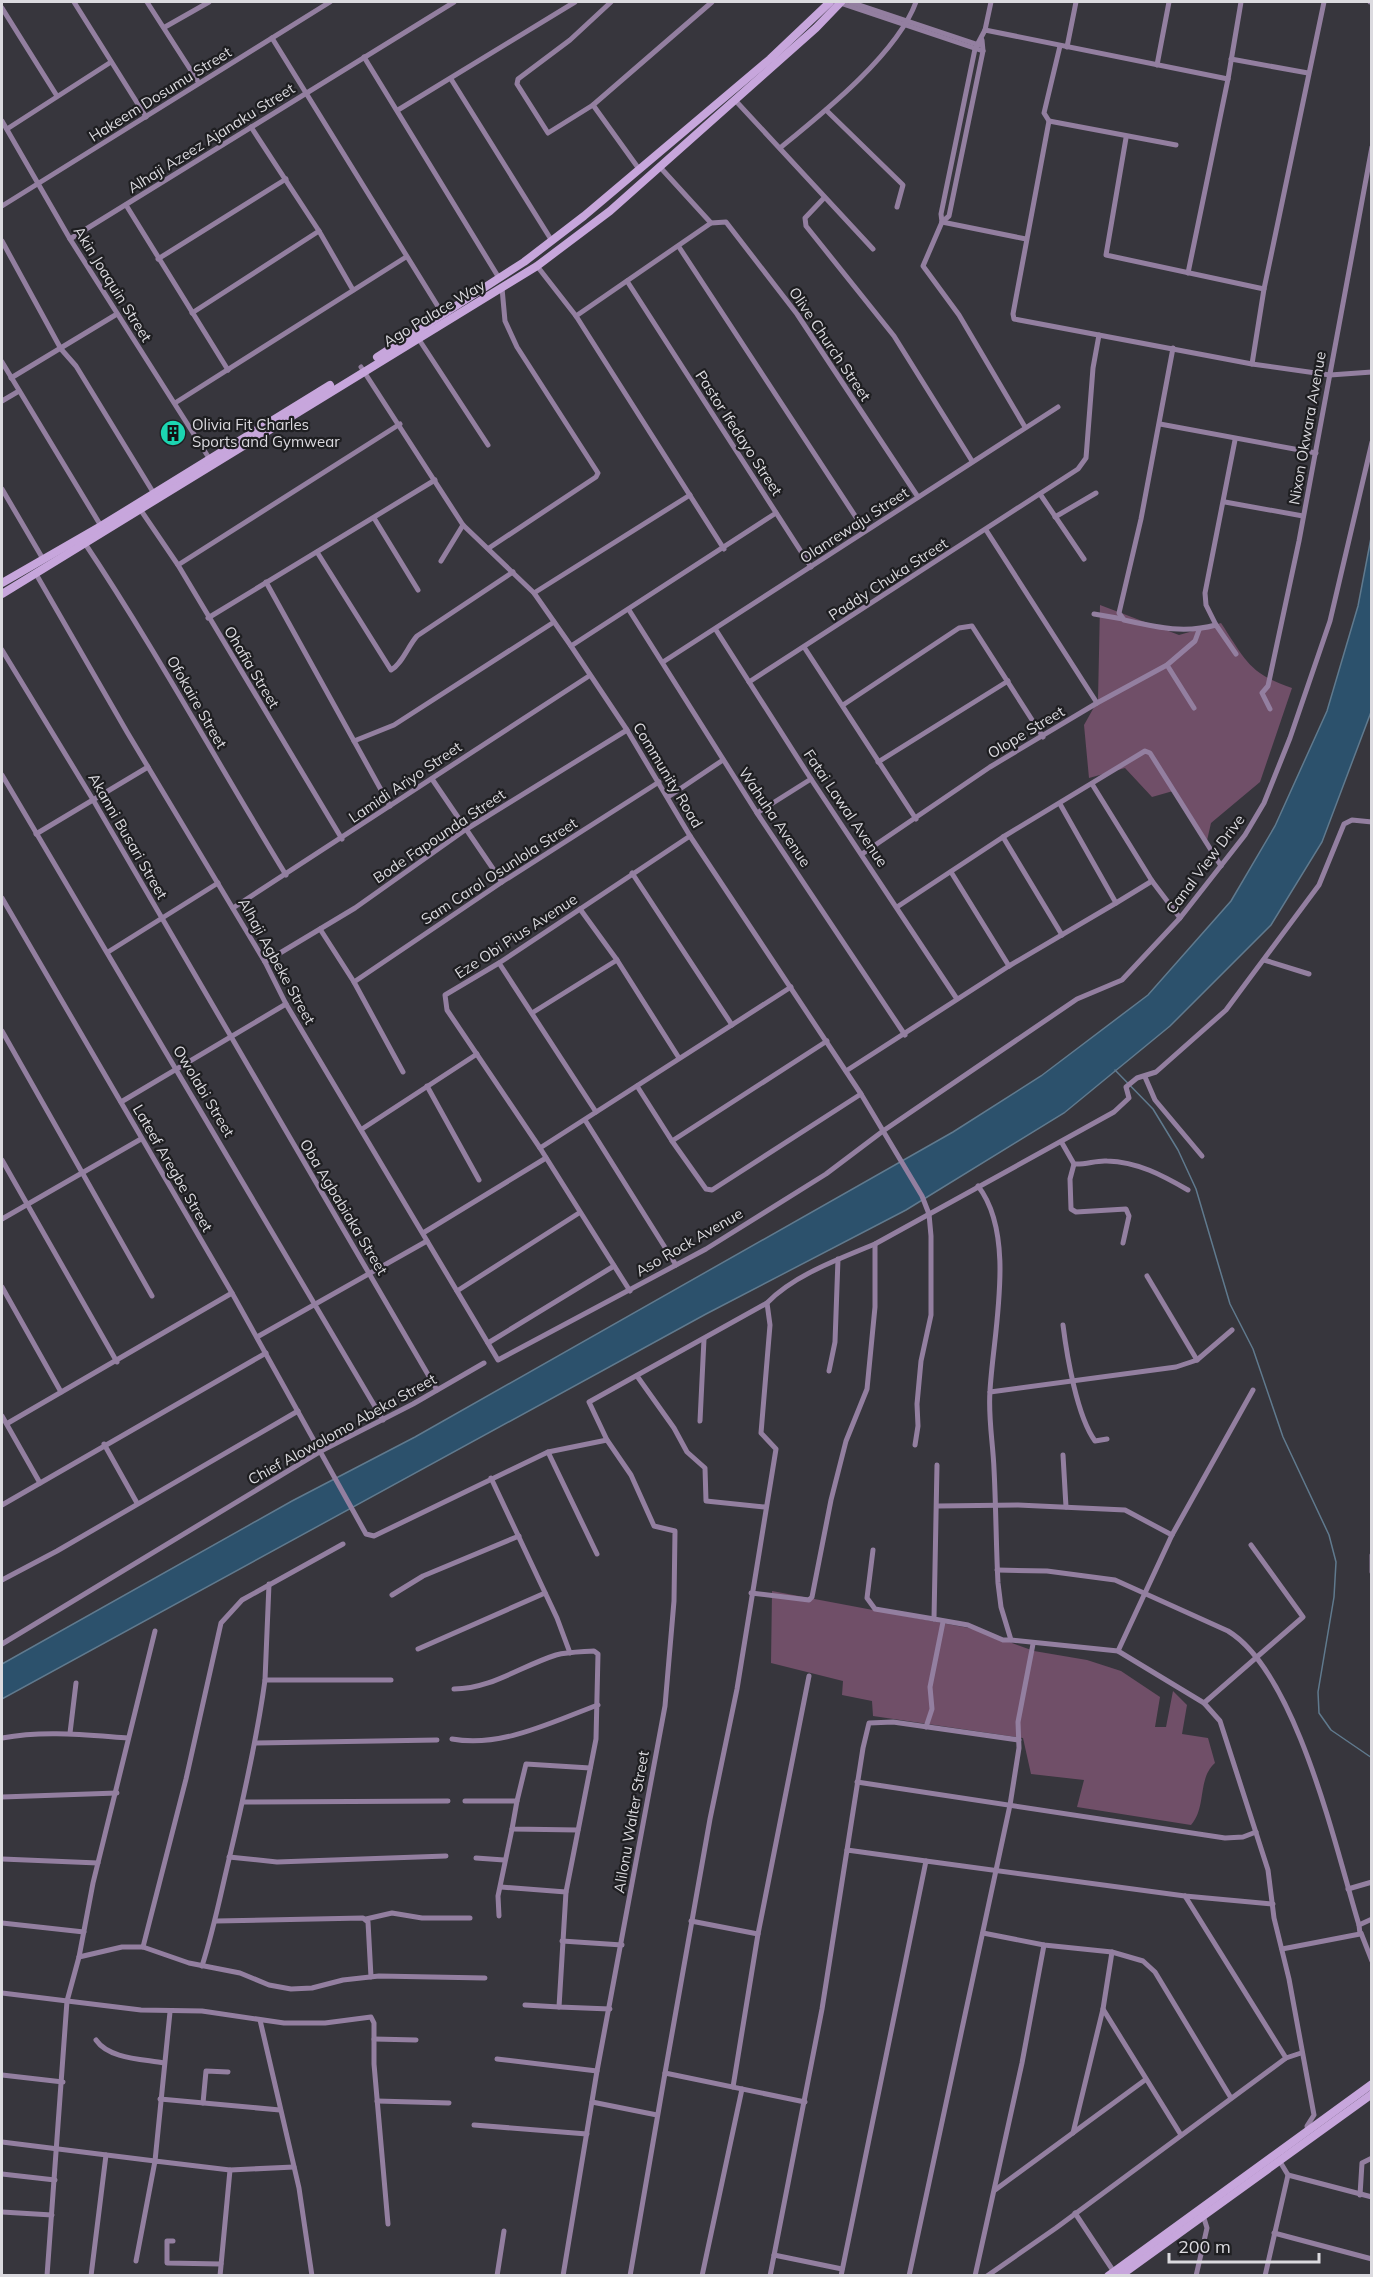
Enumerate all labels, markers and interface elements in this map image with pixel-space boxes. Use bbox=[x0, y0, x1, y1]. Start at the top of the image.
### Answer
street label: Hakeem Dosumu Street bbox=[85, 42, 235, 146]
street label: Alhaji Azeez Ajanaku Street bbox=[124, 79, 298, 197]
street label: Akin Joaquin Street bbox=[70, 223, 156, 345]
street label: Ago Palace Way bbox=[380, 275, 488, 351]
street label: Olive Church Street bbox=[785, 283, 875, 405]
street label: Nixon Okwara Avenue bbox=[1284, 350, 1330, 506]
street label: Pastor Ifedayo Street bbox=[691, 367, 787, 499]
place label: Olivia Fit Charles Sports and Gymwear bbox=[192, 415, 340, 451]
building icon: Olivia Fit Charles Sports and Gymwear bbox=[158, 418, 188, 448]
street label: Olanrewaju Street bbox=[796, 483, 912, 567]
street label: Paddy Chuka Street bbox=[825, 533, 951, 625]
street label: Ohafia Street bbox=[220, 623, 284, 711]
street label: Ofokaire Street bbox=[163, 652, 231, 752]
street label: Olope Street bbox=[984, 702, 1068, 762]
street label: Community Road bbox=[629, 719, 707, 831]
street label: Lamidi Ariyo Street bbox=[345, 737, 465, 827]
street label: Fatai Lawal Avenue bbox=[800, 746, 892, 870]
street label: Wahuha Avenue bbox=[735, 764, 815, 870]
street label: Akanni Busari Street bbox=[84, 770, 172, 902]
street label: Bode Fapounda Street bbox=[369, 785, 509, 887]
street label: Canal View Drive bbox=[1161, 811, 1249, 917]
street label: Sam Carol Osunlola Street bbox=[417, 813, 581, 929]
street label: Eze Obi Pius Avenue bbox=[451, 889, 581, 983]
street label: Alhaji Agbeke Street bbox=[234, 894, 320, 1028]
street label: Owolabi Street bbox=[169, 1042, 239, 1140]
street label: Lateef Aregbe Street bbox=[129, 1101, 217, 1235]
street label: Oba Agbabiaka Street bbox=[296, 1136, 392, 1278]
street label: Aso Rock Avenue bbox=[632, 1204, 746, 1280]
street label: Chief Alowolomo Abeka Street bbox=[245, 1369, 439, 1489]
street label: Alilonu Walter Street bbox=[609, 1749, 653, 1895]
scale bar bbox=[1169, 2226, 1319, 2264]
text: 200 m bbox=[1178, 2235, 1231, 2258]

